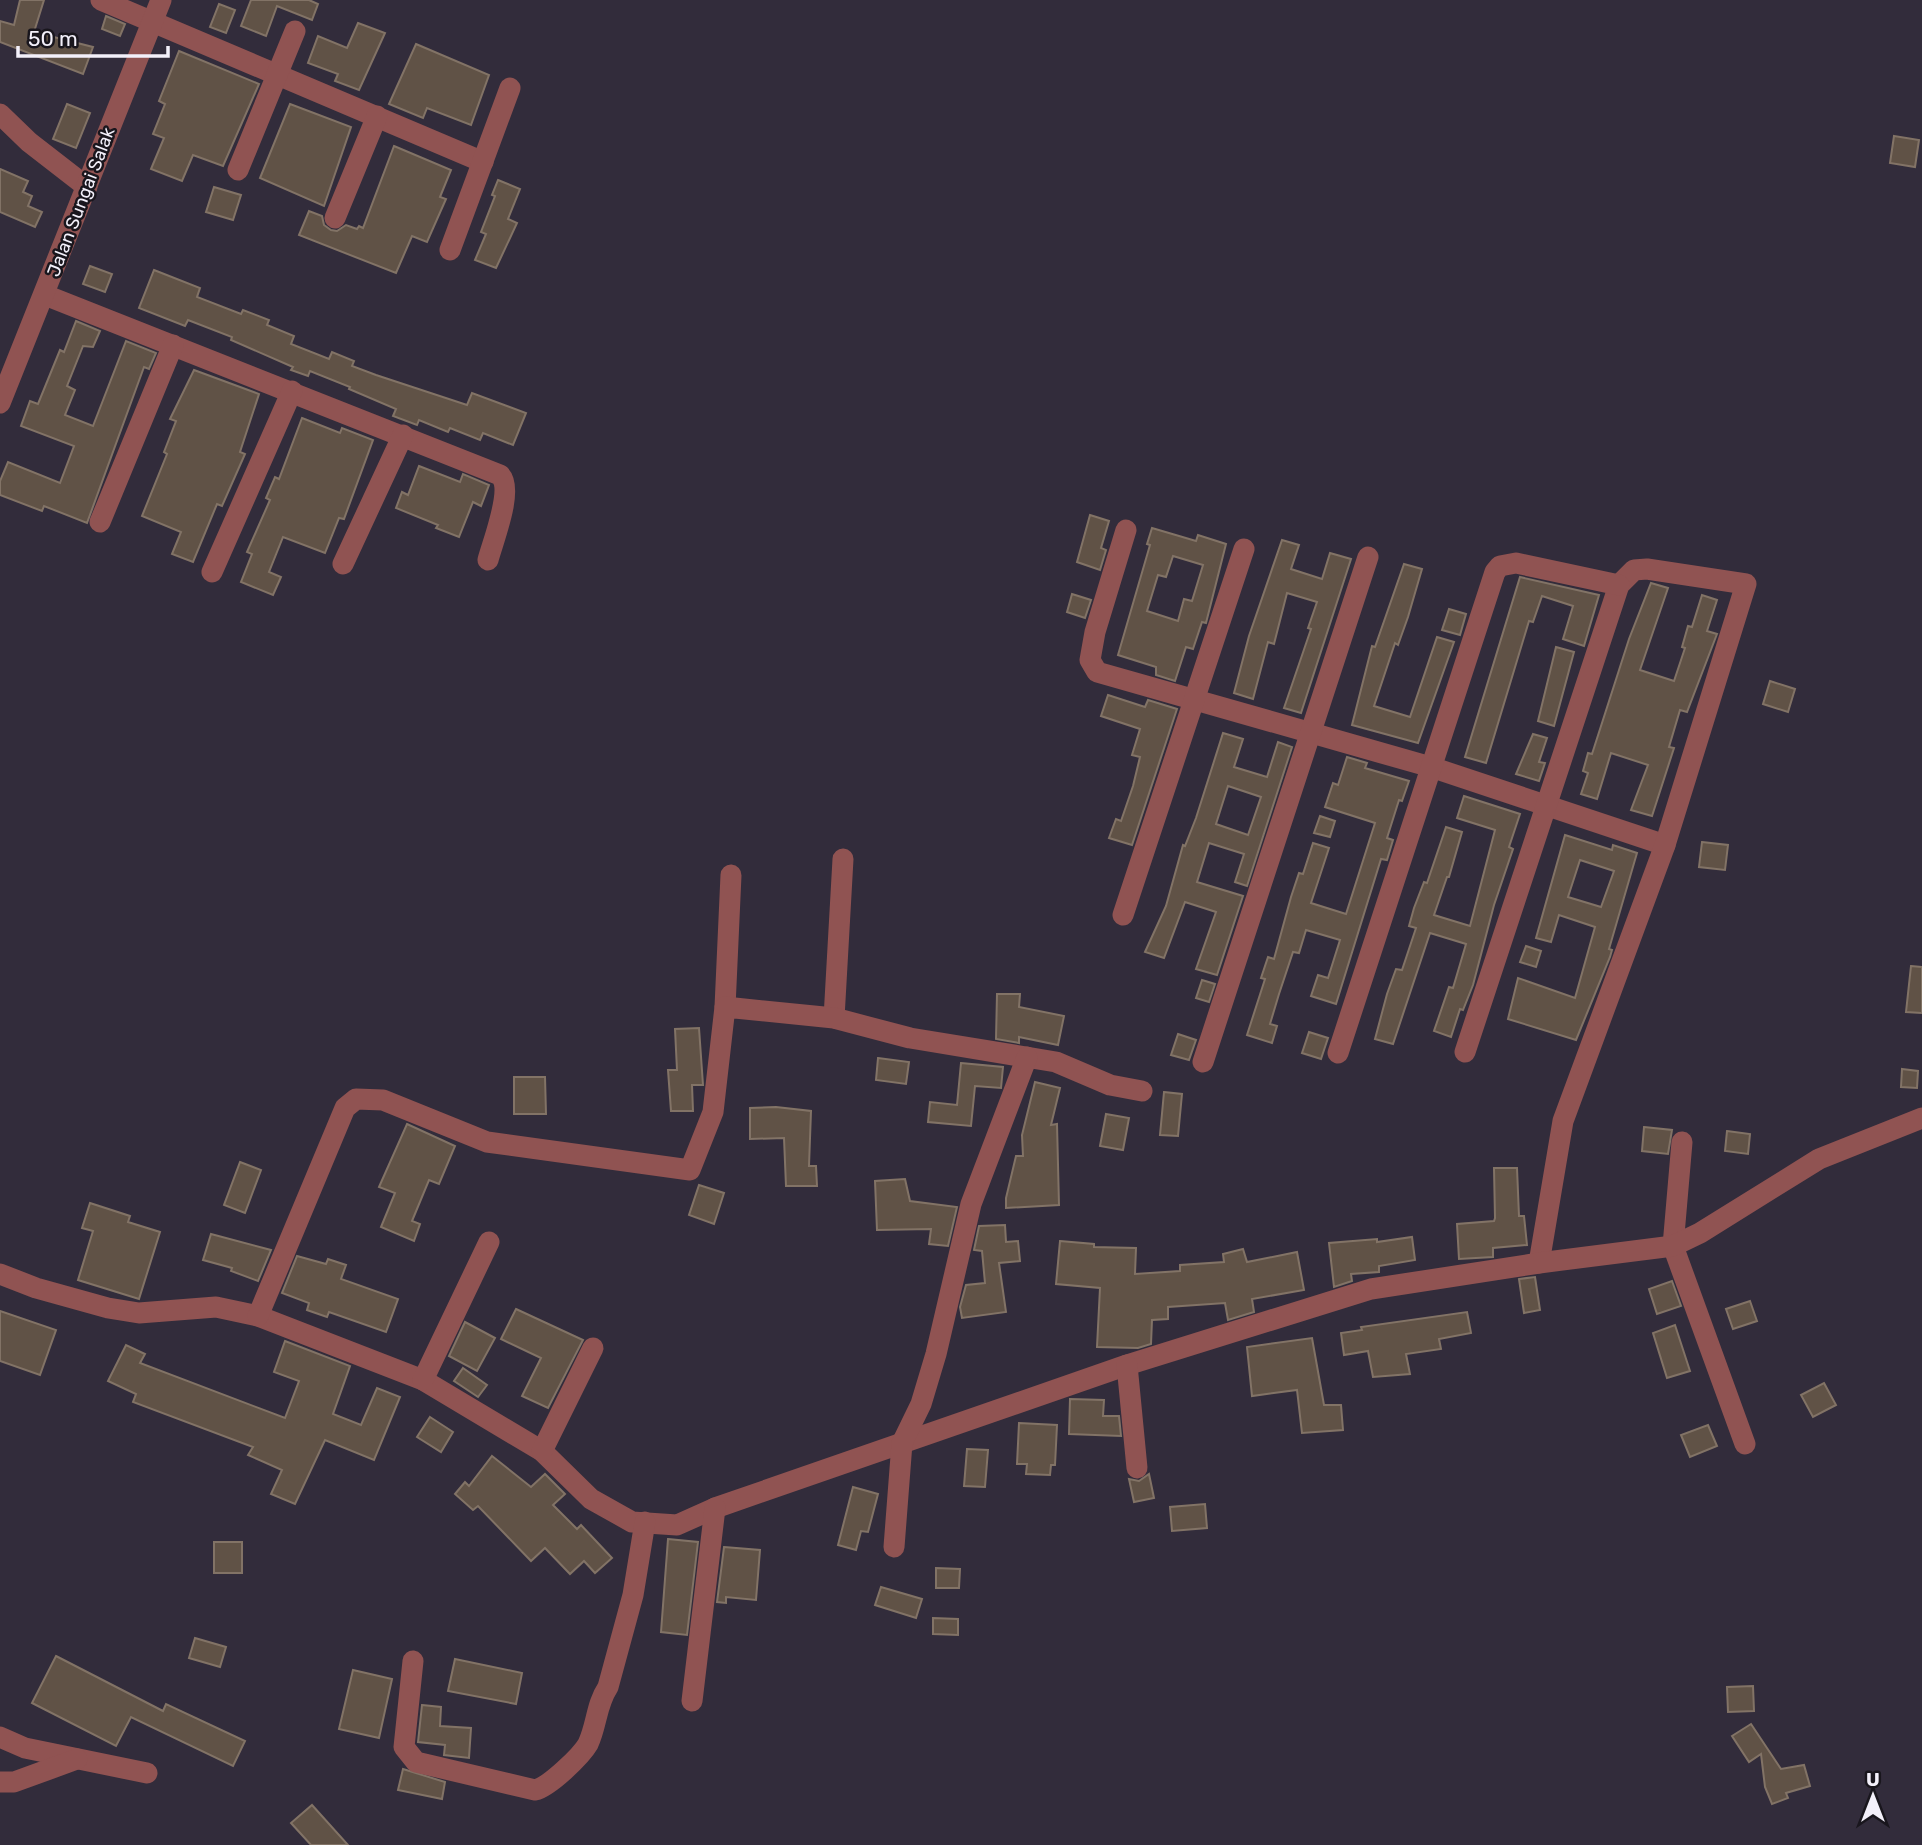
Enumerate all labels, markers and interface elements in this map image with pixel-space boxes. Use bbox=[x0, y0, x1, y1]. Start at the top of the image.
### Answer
scale bar bbox=[18, 14, 168, 58]
text: 50 m bbox=[28, 26, 78, 51]
street label: Jalan Sungai Salak bbox=[42, 124, 120, 280]
north arrow bbox=[1838, 1761, 1908, 1831]
text: U bbox=[1866, 1768, 1880, 1791]

